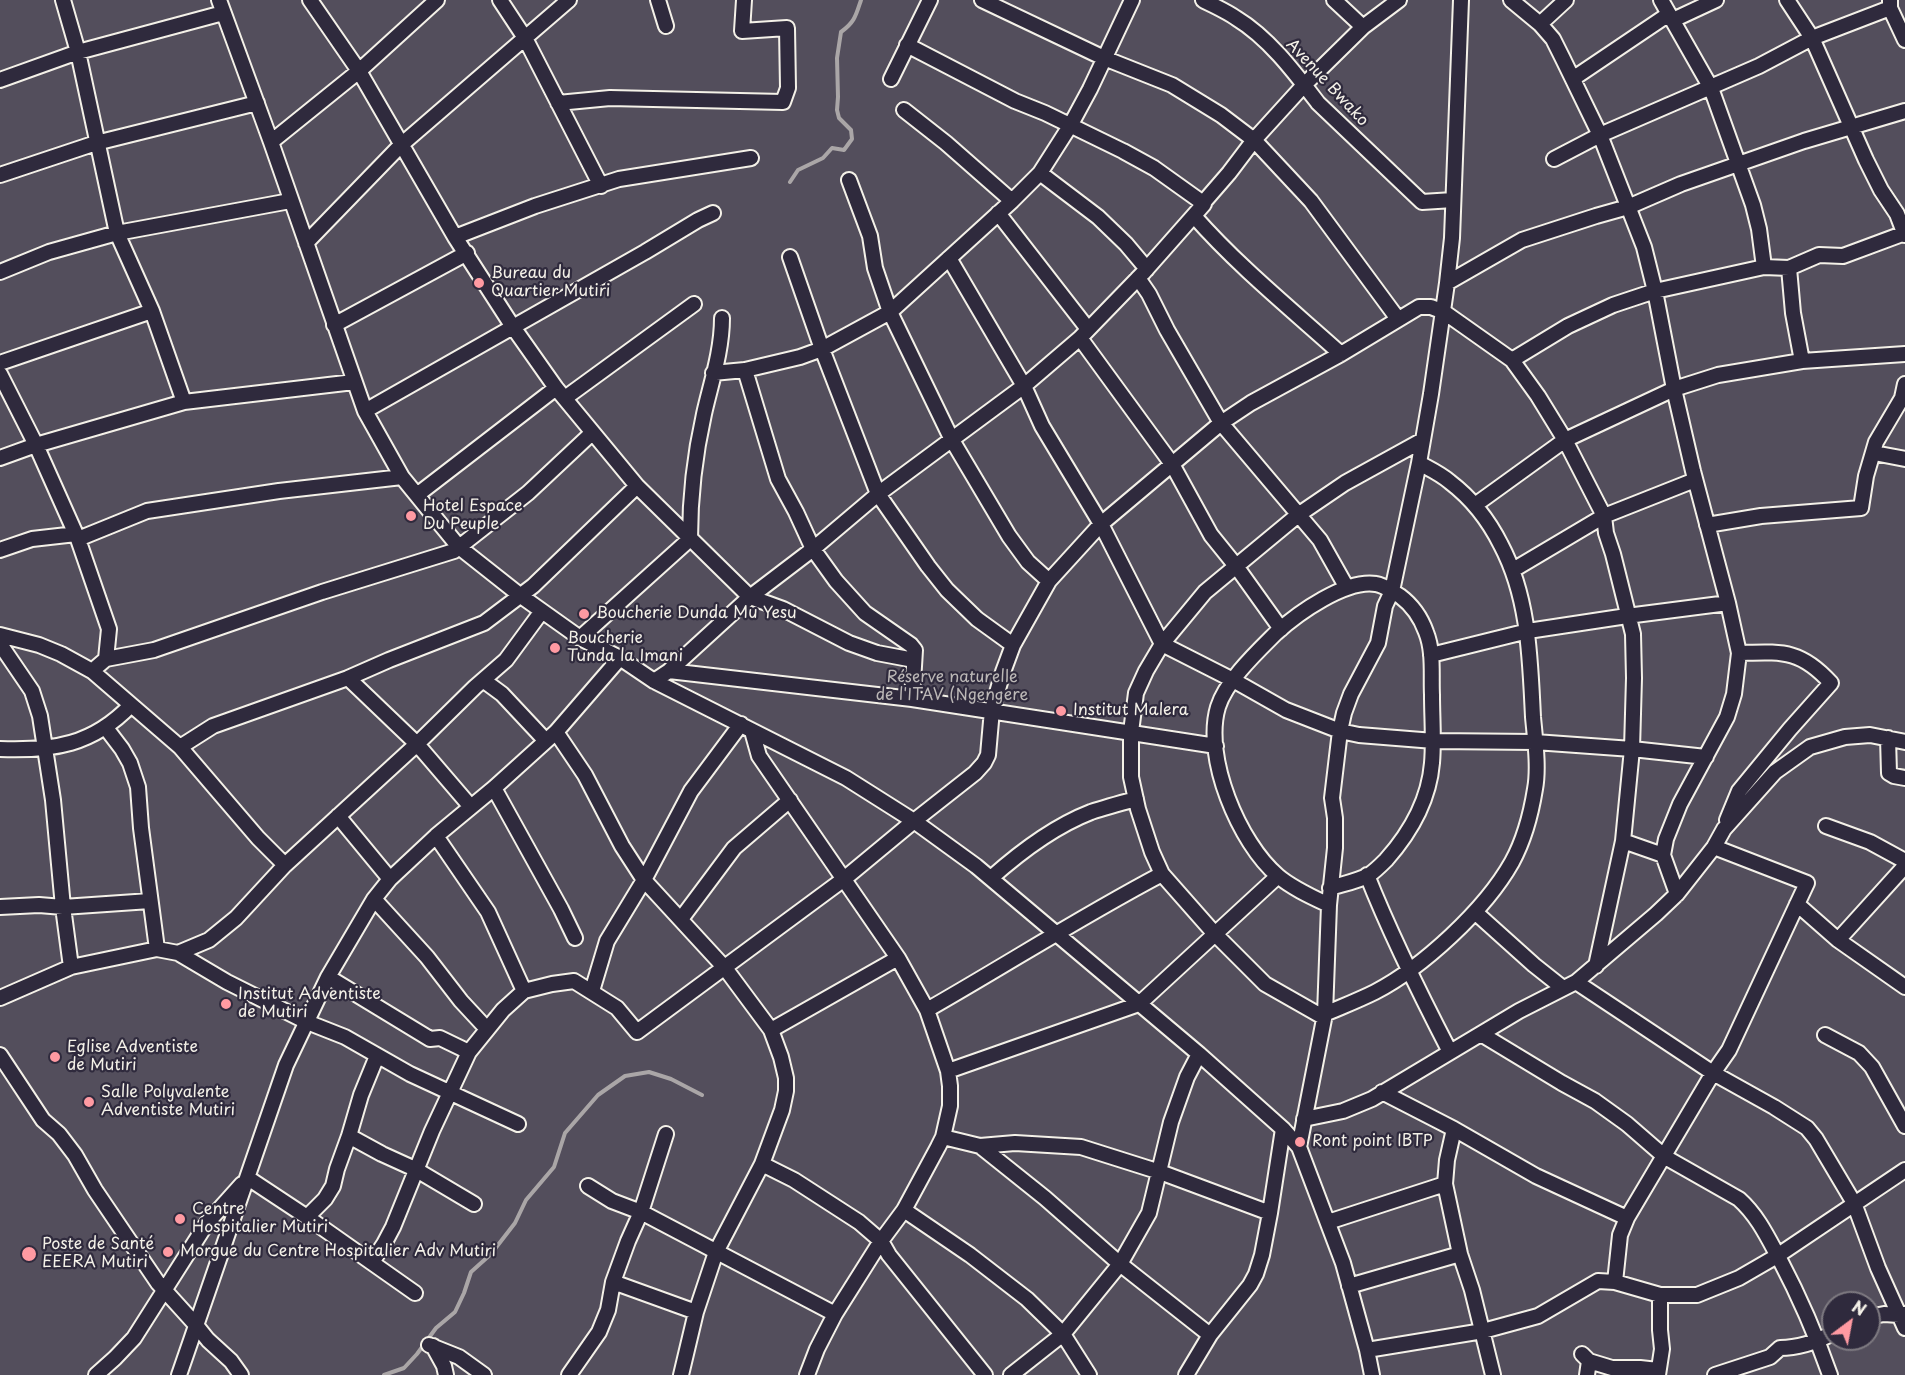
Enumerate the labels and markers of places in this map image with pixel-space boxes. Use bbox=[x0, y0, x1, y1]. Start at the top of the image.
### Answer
place label: Bureau du Quartier Mutiri bbox=[491, 264, 610, 302]
marker: Bureau du Quartier Mutiri bbox=[472, 276, 486, 290]
place label: Hotel Espace Du Peuple bbox=[423, 497, 522, 535]
marker: Hotel Espace Du Peuple bbox=[404, 509, 418, 523]
place label: Boucherie Dunda Mu Yesu bbox=[596, 604, 797, 624]
marker: Boucherie Dunda Mu Yesu bbox=[577, 607, 591, 621]
place label: Boucherie Tunda la Imani bbox=[567, 629, 683, 667]
marker: Boucherie Tunda la Imani bbox=[548, 641, 562, 655]
place label: Institut Malera bbox=[1073, 701, 1188, 721]
marker: Institut Malera bbox=[1054, 704, 1068, 718]
place label: Institut Adventiste de Mutiri bbox=[238, 985, 381, 1023]
marker: Institut Adventiste de Mutiri bbox=[219, 997, 233, 1011]
place label: Eglise Adventiste de Mutiri bbox=[67, 1038, 198, 1076]
marker: Eglise Adventiste de Mutiri bbox=[48, 1050, 62, 1064]
place label: Salle Polyvalente Adventiste Mutiri bbox=[101, 1083, 235, 1121]
marker: Salle Polyvalente Adventiste Mutiri bbox=[82, 1095, 96, 1109]
place label: Ront point IBTP bbox=[1312, 1132, 1433, 1152]
marker: Ront point IBTP bbox=[1293, 1135, 1307, 1149]
place label: Centre Hospitalier Mutiri bbox=[192, 1200, 328, 1238]
marker: Centre Hospitalier Mutiri bbox=[173, 1212, 187, 1226]
place label: Poste de Santé EEERA Mutiri bbox=[42, 1235, 154, 1273]
place label: Morgue du Centre Hospitalier Adv Mutiri bbox=[180, 1242, 496, 1262]
marker: Poste de Santé EEERA Mutiri bbox=[20, 1245, 38, 1263]
marker: Morgue du Centre Hospitalier Adv Mutiri bbox=[161, 1245, 175, 1259]

